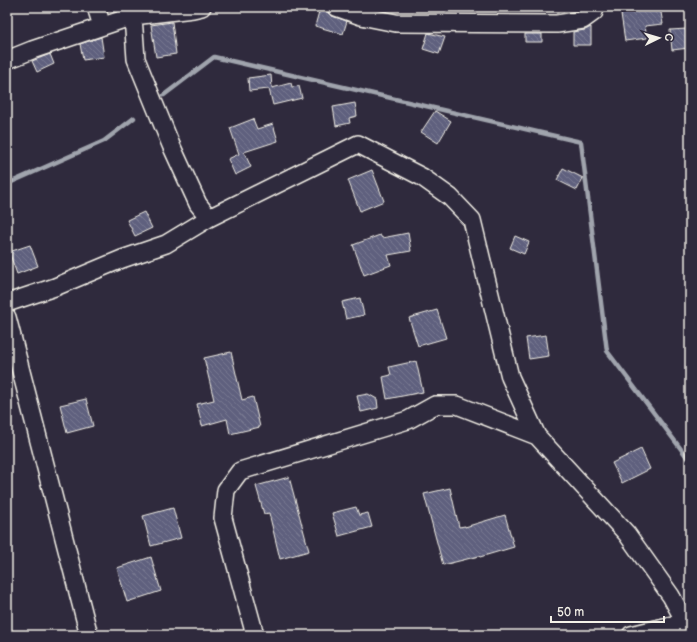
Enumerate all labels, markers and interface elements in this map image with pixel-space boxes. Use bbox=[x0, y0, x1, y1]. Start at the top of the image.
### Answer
north arrow bbox=[639, 18, 679, 58]
text: С bbox=[662, 33, 675, 42]
scale bar bbox=[551, 598, 664, 624]
text: 50 m bbox=[557, 605, 584, 620]

